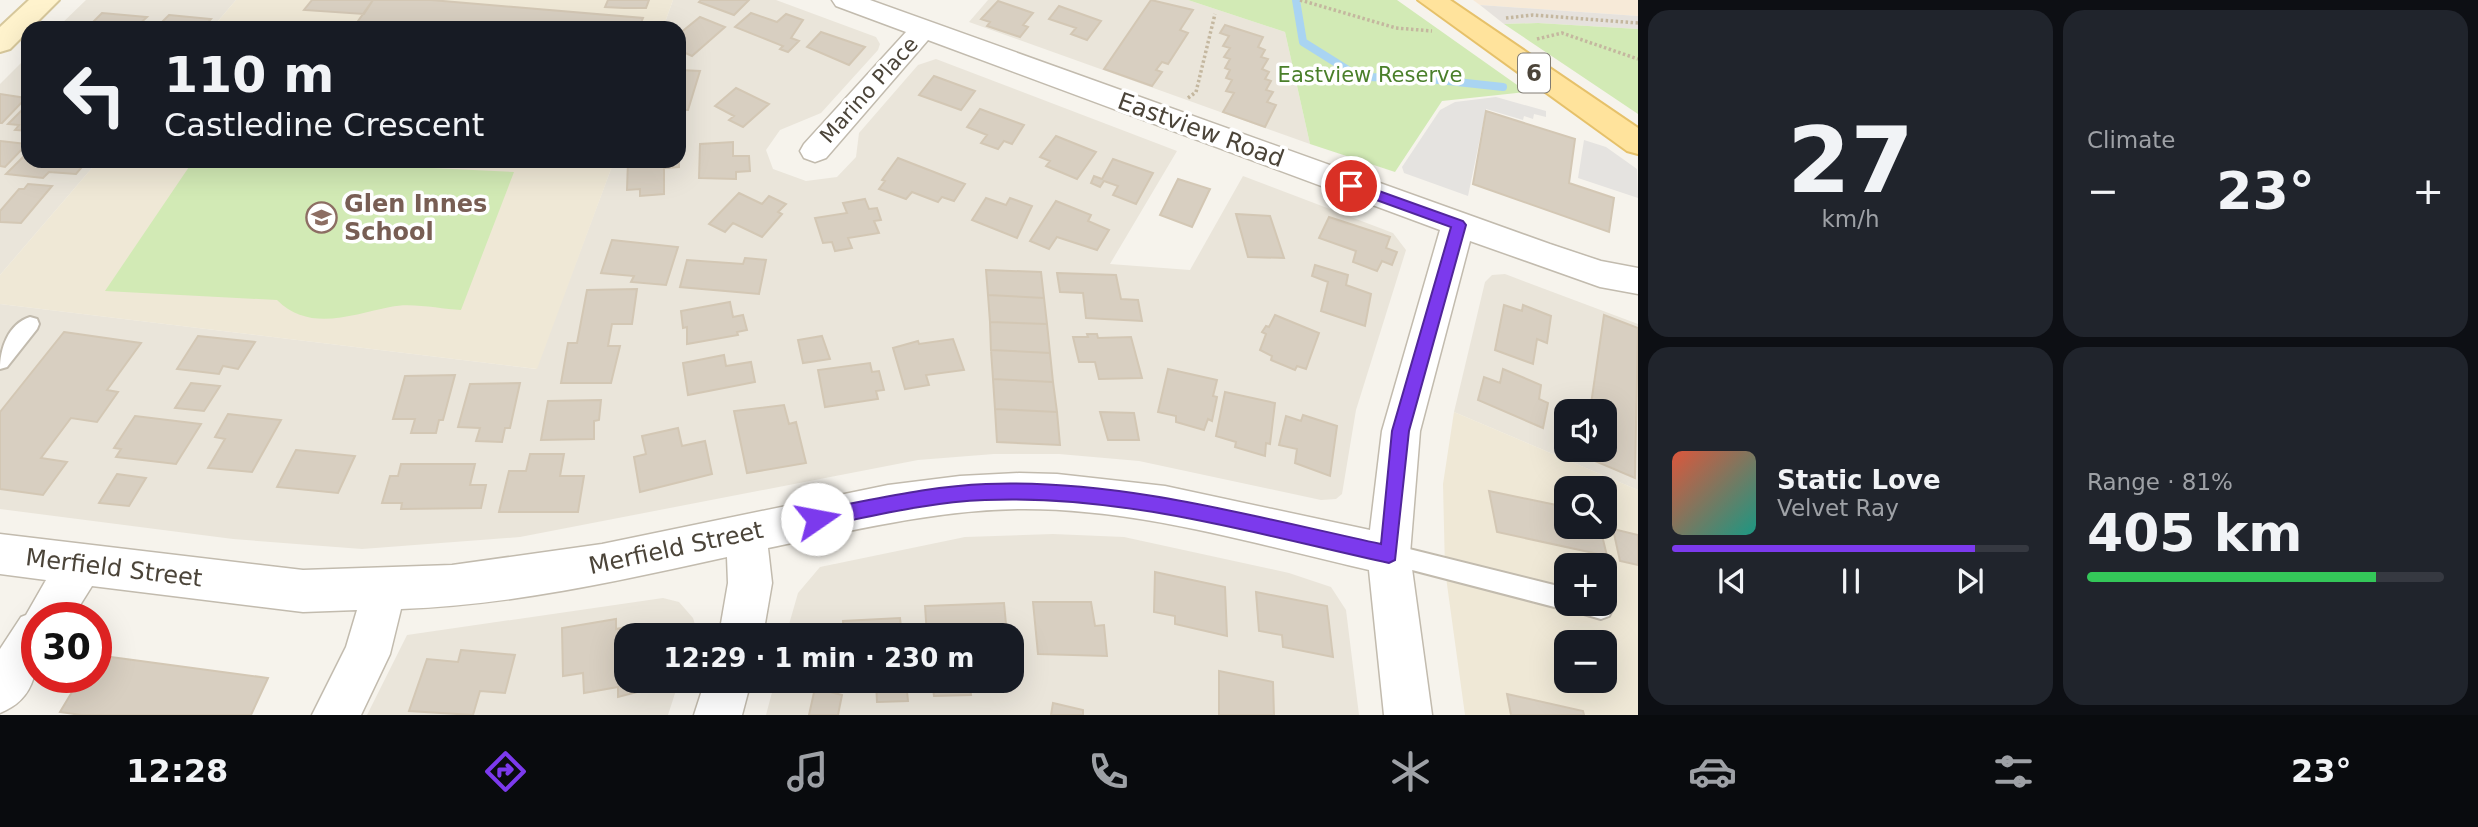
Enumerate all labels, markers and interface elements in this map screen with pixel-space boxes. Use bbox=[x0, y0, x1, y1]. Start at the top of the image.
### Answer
street label: Marino Place bbox=[815, 32, 923, 148]
text: 110 m bbox=[164, 47, 334, 104]
icon: left bbox=[49, 49, 140, 140]
road number: 6 bbox=[1518, 54, 1550, 92]
park label: Eastview Reserve bbox=[1278, 63, 1462, 87]
street label: Eastview Road bbox=[1114, 87, 1288, 173]
text: Castledine Crescent bbox=[164, 106, 484, 144]
text: 27 bbox=[1787, 108, 1914, 213]
text: Climate bbox=[2087, 127, 2176, 153]
pin bbox=[1321, 156, 1381, 216]
text: 23° bbox=[2216, 161, 2315, 221]
icon: arrive bbox=[1332, 167, 1370, 205]
text: − bbox=[2087, 169, 2119, 213]
text: + bbox=[2412, 169, 2444, 213]
place label: Glen Innes School bbox=[344, 190, 487, 246]
school or university icon: Glen Innes School bbox=[304, 201, 338, 235]
text: km/h bbox=[1821, 206, 1880, 232]
map controls bbox=[1554, 399, 1617, 693]
button: sound bbox=[1554, 399, 1617, 462]
text: Static Love bbox=[1777, 465, 1941, 495]
text: Range · 81% bbox=[2087, 469, 2233, 495]
button: search bbox=[1554, 476, 1617, 539]
position arrow bbox=[780, 482, 854, 556]
text: Velvet Ray bbox=[1777, 495, 1899, 521]
text: 405 km bbox=[2087, 503, 2302, 563]
street label: Merfield Street bbox=[586, 516, 766, 580]
street label: Merfield Street bbox=[24, 543, 204, 593]
button: + bbox=[1554, 553, 1617, 616]
icon: previous bbox=[1713, 562, 1751, 600]
icon: pause bbox=[1832, 562, 1870, 600]
icon: next bbox=[1951, 562, 1989, 600]
speed limit sign: 30 bbox=[21, 602, 112, 693]
button: − bbox=[1554, 630, 1617, 693]
text: 12:29 · 1 min · 230 m bbox=[664, 643, 974, 673]
icon: directions bbox=[481, 747, 530, 796]
icon: music bbox=[783, 747, 832, 796]
icon: phone bbox=[1084, 747, 1133, 796]
icon: climate bbox=[1386, 747, 1435, 796]
icon: car bbox=[1688, 747, 1737, 796]
icon: filters bbox=[1989, 747, 2038, 796]
text: 12:28 bbox=[126, 752, 228, 790]
text: 23° bbox=[2291, 752, 2352, 790]

